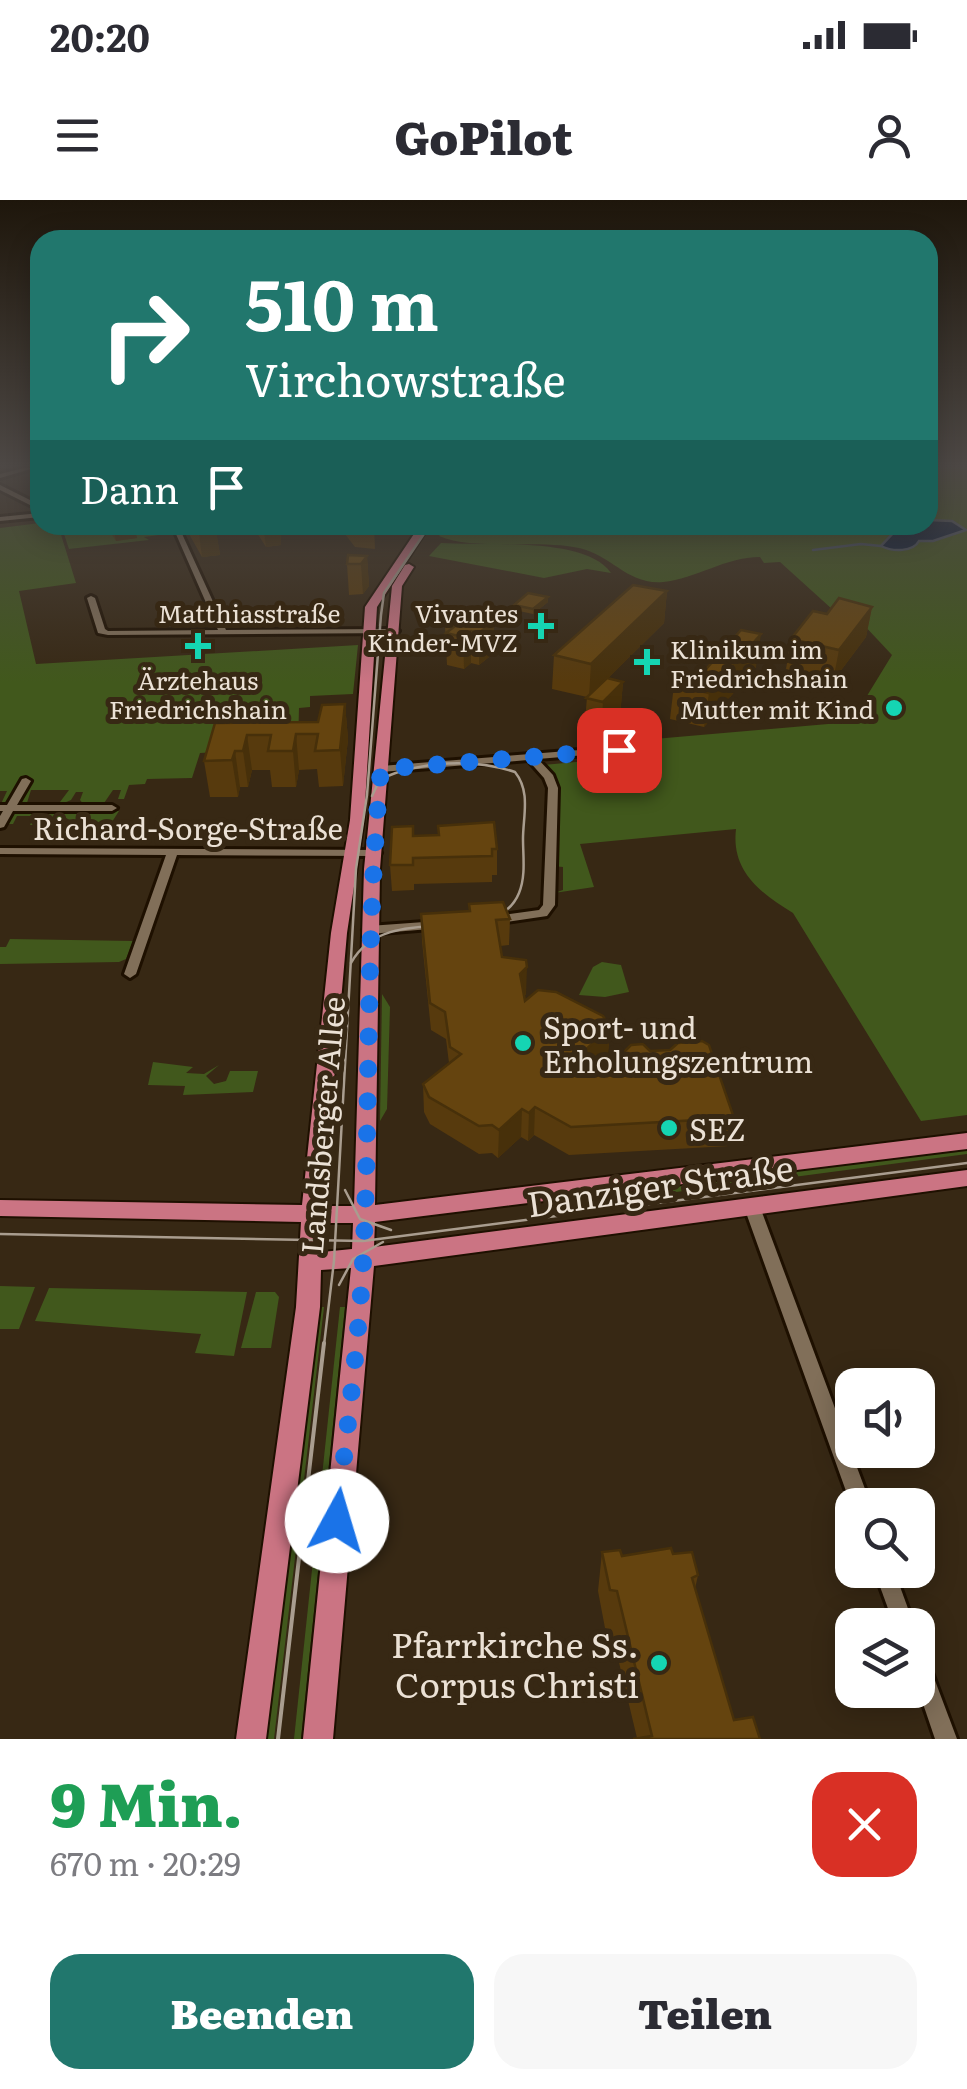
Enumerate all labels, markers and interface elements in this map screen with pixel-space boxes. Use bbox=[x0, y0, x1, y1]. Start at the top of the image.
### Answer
text: 20:20 bbox=[50, 7, 150, 64]
text: GoPilot bbox=[394, 102, 573, 169]
icon: menu bbox=[50, 108, 105, 163]
icon: person bbox=[862, 108, 917, 163]
text: 510 m bbox=[245, 249, 439, 353]
icon: right bbox=[80, 270, 210, 400]
text: Virchowstraße bbox=[245, 344, 566, 411]
text: Dann bbox=[80, 459, 179, 516]
icon: arrive bbox=[199, 460, 254, 515]
street label: Matthiasstraße bbox=[158, 594, 340, 631]
place label: Vivantes Kinder-MVZ bbox=[367, 594, 518, 660]
marker: Vivantes Kinder-MVZ bbox=[528, 613, 554, 639]
place label: Klinikum im Friedrichshain bbox=[670, 630, 848, 696]
marker: Ärztehaus Friedrichshain bbox=[185, 633, 211, 659]
marker: Klinikum im Friedrichshain bbox=[634, 649, 660, 675]
place label: Ärztehaus Friedrichshain bbox=[109, 661, 287, 727]
place label: Mutter mit Kind bbox=[680, 690, 874, 727]
marker: Mutter mit Kind bbox=[883, 697, 905, 719]
pin bbox=[577, 708, 662, 793]
icon: arrive bbox=[592, 723, 647, 778]
street label: Richard-Sorge-Straße bbox=[33, 805, 343, 849]
street label: Landsberger Allee bbox=[288, 994, 354, 1256]
place label: Sport- und Erholungszentrum bbox=[543, 1004, 813, 1082]
marker: Sport- und Erholungszentrum bbox=[512, 1032, 534, 1054]
place label: SEZ bbox=[689, 1106, 746, 1150]
marker: SEZ bbox=[658, 1117, 680, 1139]
street label: Danziger Straße bbox=[523, 1140, 797, 1228]
map controls bbox=[835, 1368, 935, 1708]
button: sound bbox=[835, 1368, 935, 1468]
position arrow bbox=[285, 1469, 389, 1573]
button: search bbox=[835, 1488, 935, 1588]
button: layers bbox=[835, 1608, 935, 1708]
place label: Pfarrkirche Ss. Corpus Christi bbox=[391, 1617, 639, 1709]
marker: Pfarrkirche Ss. Corpus Christi bbox=[648, 1652, 670, 1674]
text: 9 Min. bbox=[50, 1756, 242, 1845]
button: close bbox=[812, 1772, 917, 1877]
text: 670 m · 20:29 bbox=[50, 1838, 241, 1886]
button: Beenden bbox=[50, 1954, 474, 2069]
button: Teilen bbox=[494, 1954, 917, 2069]

